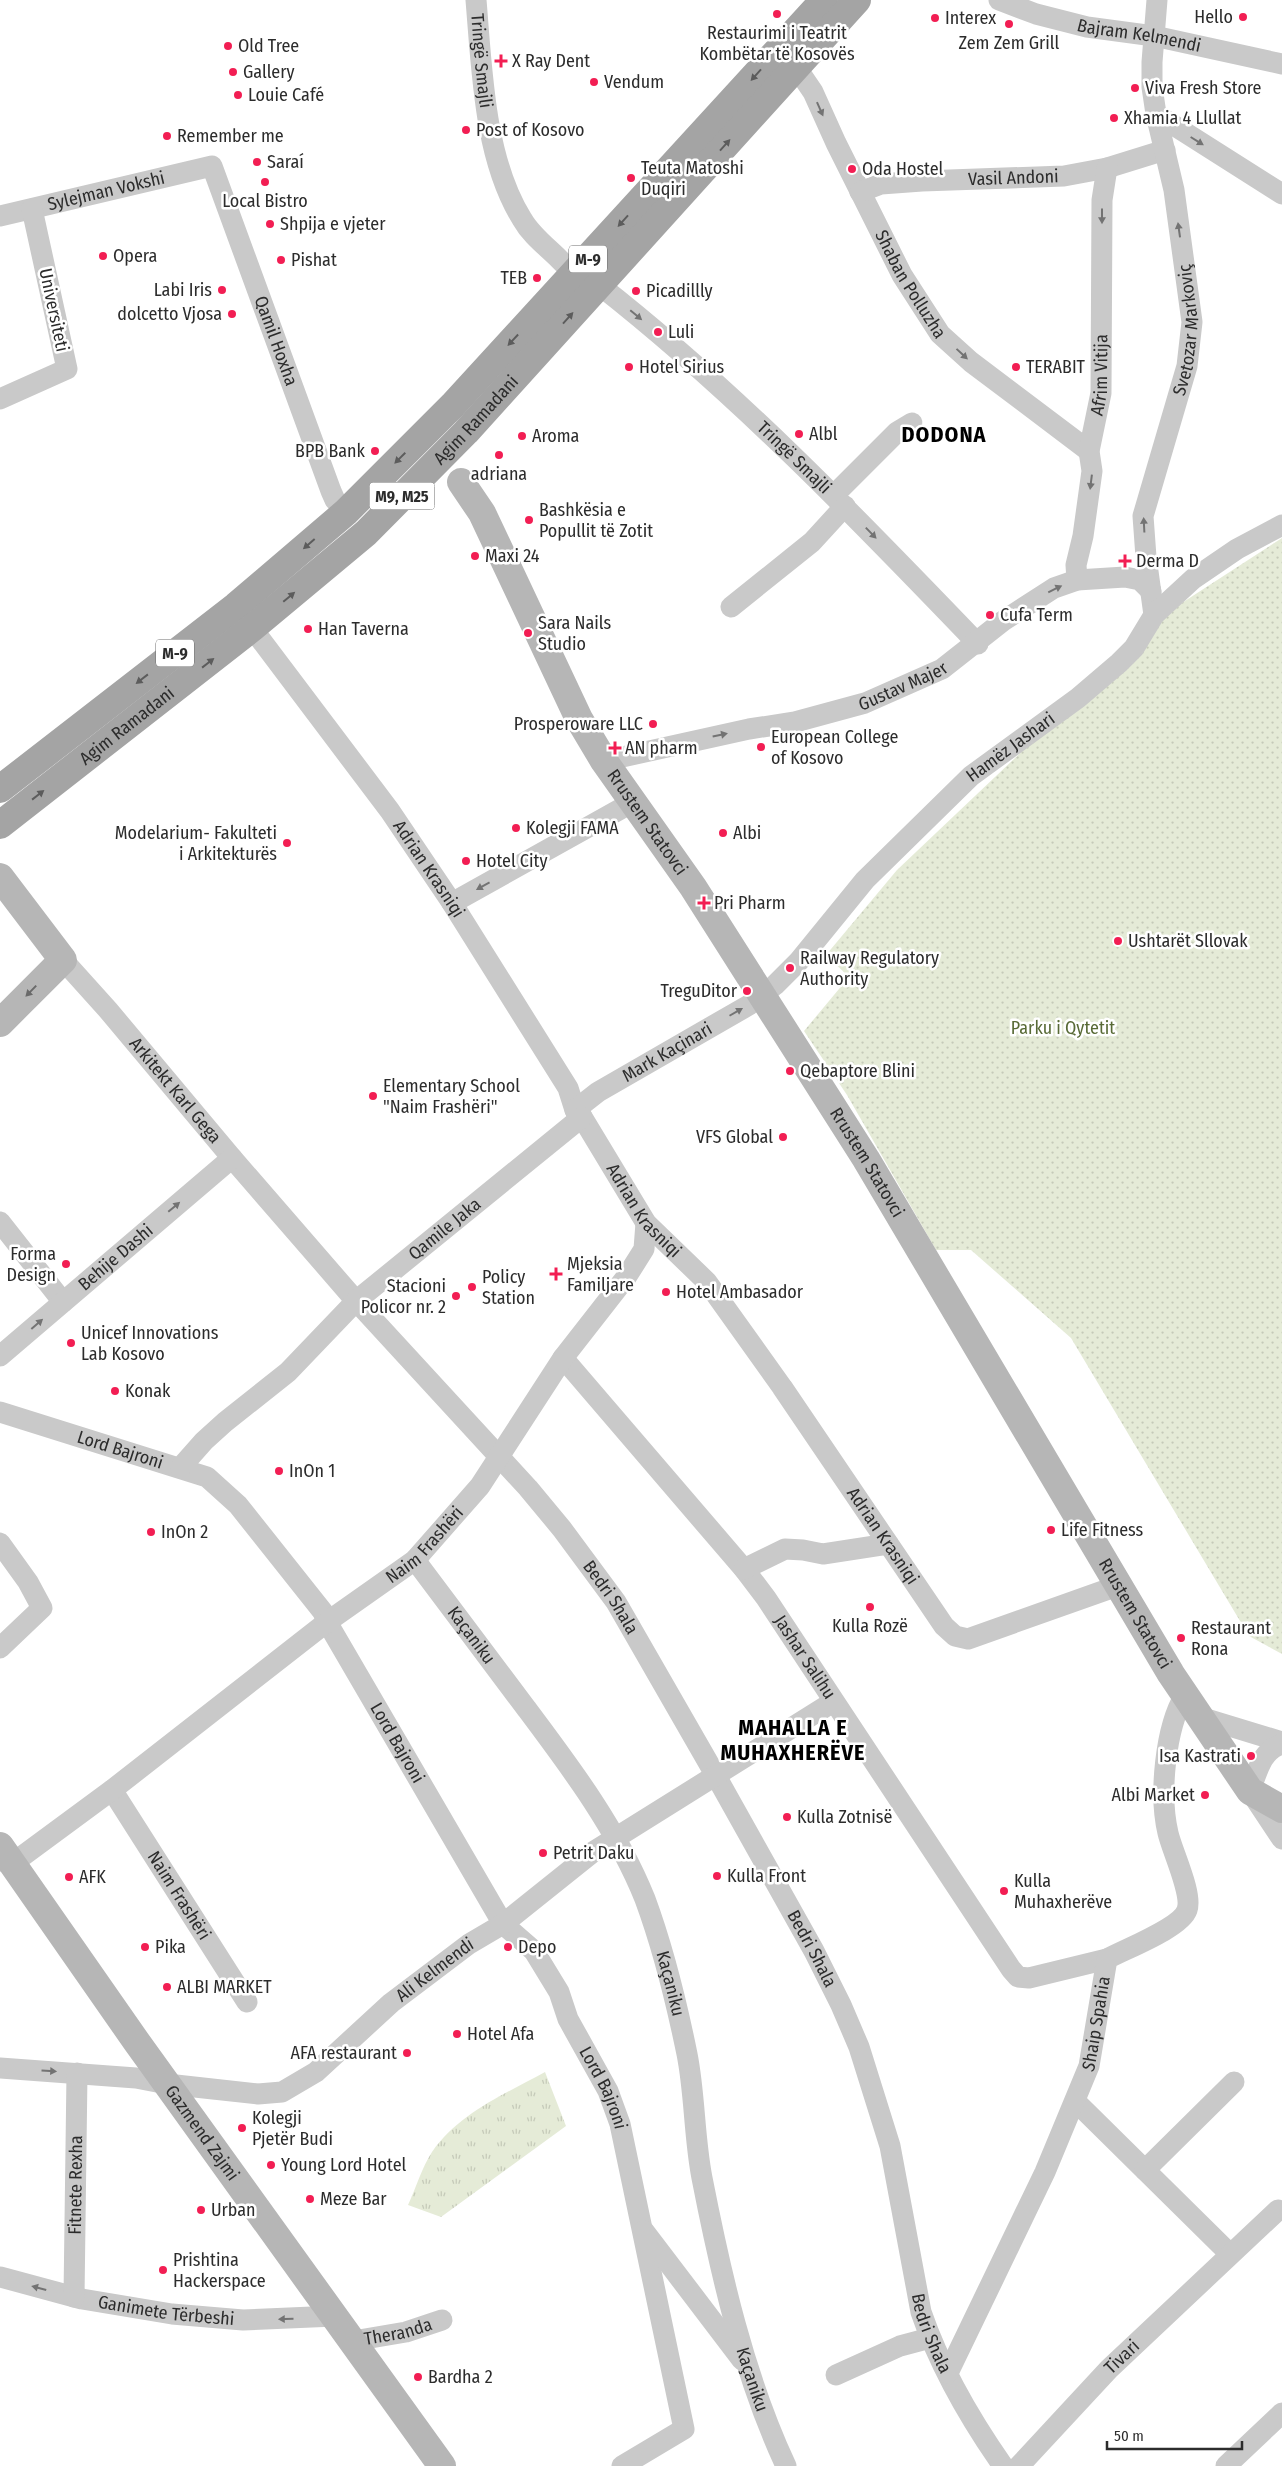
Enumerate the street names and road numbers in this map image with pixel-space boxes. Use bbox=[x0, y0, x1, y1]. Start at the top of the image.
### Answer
street label: Tringë Smajli bbox=[466, 13, 497, 109]
street label: Bajram Kelmendi bbox=[1075, 14, 1203, 57]
street label: Vasil Andoni bbox=[968, 165, 1059, 190]
street label: Sylejman Vokshi bbox=[45, 167, 167, 215]
street label: Shaban Polluzha bbox=[870, 226, 951, 343]
road number: M-9 bbox=[569, 245, 607, 272]
street label: Svetozar Markoviç bbox=[1168, 263, 1203, 398]
street label: Universiteti bbox=[34, 266, 74, 354]
street label: Qamil Hoxha bbox=[250, 293, 303, 389]
street label: Afrim Vitija bbox=[1086, 334, 1112, 417]
street label: Agim Ramadani bbox=[429, 371, 523, 469]
street label: Tringë Smajli bbox=[753, 417, 836, 498]
road number: M9, M25 bbox=[370, 482, 434, 510]
road number: M-9 bbox=[156, 640, 194, 666]
street label: Gustav Majer bbox=[856, 657, 953, 715]
street label: Agim Ramadani bbox=[75, 682, 179, 770]
street label: Hamëz Jashari bbox=[962, 708, 1059, 787]
street label: Rrustem Statovci bbox=[602, 765, 692, 879]
street label: Adrian Krasniqi bbox=[388, 816, 469, 922]
street label: Mark Kaçinari bbox=[618, 1018, 716, 1087]
street label: Arkitekt Karl Gega bbox=[125, 1033, 226, 1148]
street label: Rrustem Statovci bbox=[825, 1103, 909, 1221]
street label: Adrian Krasniqi bbox=[602, 1160, 686, 1262]
street label: Qamile Jaka bbox=[404, 1193, 485, 1265]
street label: Behije Dashi bbox=[74, 1219, 157, 1295]
street label: Lord Bajroni bbox=[74, 1426, 166, 1474]
street label: Adrian Krasniqi bbox=[842, 1483, 924, 1589]
street label: Naim Frashëri bbox=[382, 1502, 468, 1588]
street label: Rrustem Statovci bbox=[1094, 1554, 1176, 1673]
street label: Bedri Shala bbox=[578, 1556, 643, 1638]
street label: Kaçaniku bbox=[443, 1602, 500, 1668]
street label: Jashar Salihu bbox=[769, 1611, 841, 1703]
street label: Lord Bajroni bbox=[365, 1699, 429, 1787]
street label: Naim Frashëri bbox=[143, 1847, 216, 1944]
street label: Bedri Shala bbox=[782, 1906, 841, 1991]
street label: Ali Kelmendi bbox=[391, 1933, 478, 2006]
street label: Kaçaniku bbox=[651, 1948, 689, 2018]
street label: Shaip Spahia bbox=[1077, 1974, 1115, 2075]
street label: Lord Bajroni bbox=[574, 2043, 632, 2131]
street label: Gazmend Zajmi bbox=[160, 2081, 244, 2185]
street label: Fitnete Rexha bbox=[64, 2135, 87, 2235]
street label: Ganimete Tërbeshi bbox=[96, 2291, 235, 2330]
street label: Bedri Shala bbox=[907, 2292, 956, 2377]
street label: Theranda bbox=[362, 2313, 435, 2350]
street label: Tivari bbox=[1100, 2335, 1144, 2379]
street label: Kaçaniku bbox=[731, 2345, 773, 2414]

